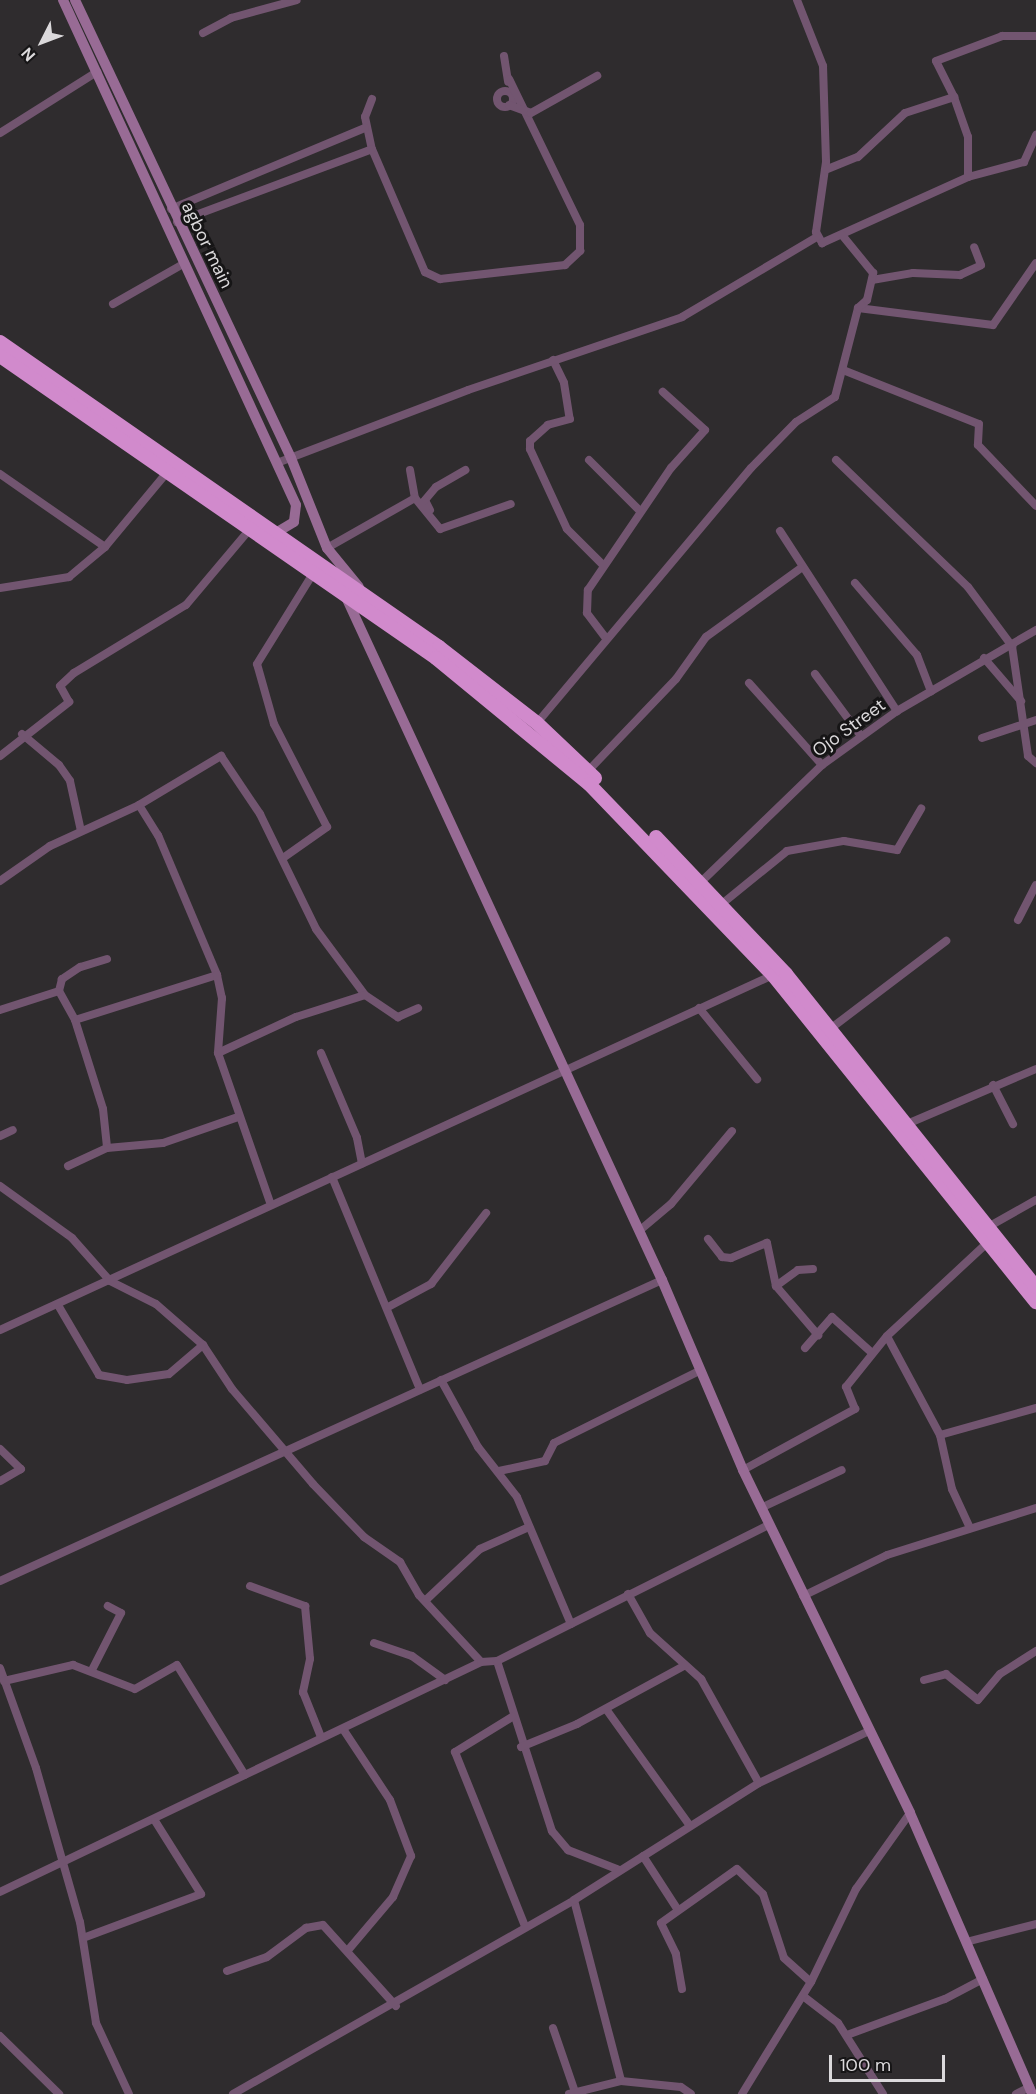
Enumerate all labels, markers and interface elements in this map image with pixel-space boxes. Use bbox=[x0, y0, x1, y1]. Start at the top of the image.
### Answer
north arrow bbox=[12, 12, 72, 72]
text: N bbox=[17, 43, 40, 66]
street label: agbor main bbox=[177, 198, 237, 292]
street label: Ojo Street bbox=[808, 694, 890, 762]
scale bar bbox=[832, 2043, 948, 2081]
text: 100 m bbox=[840, 2053, 891, 2077]

